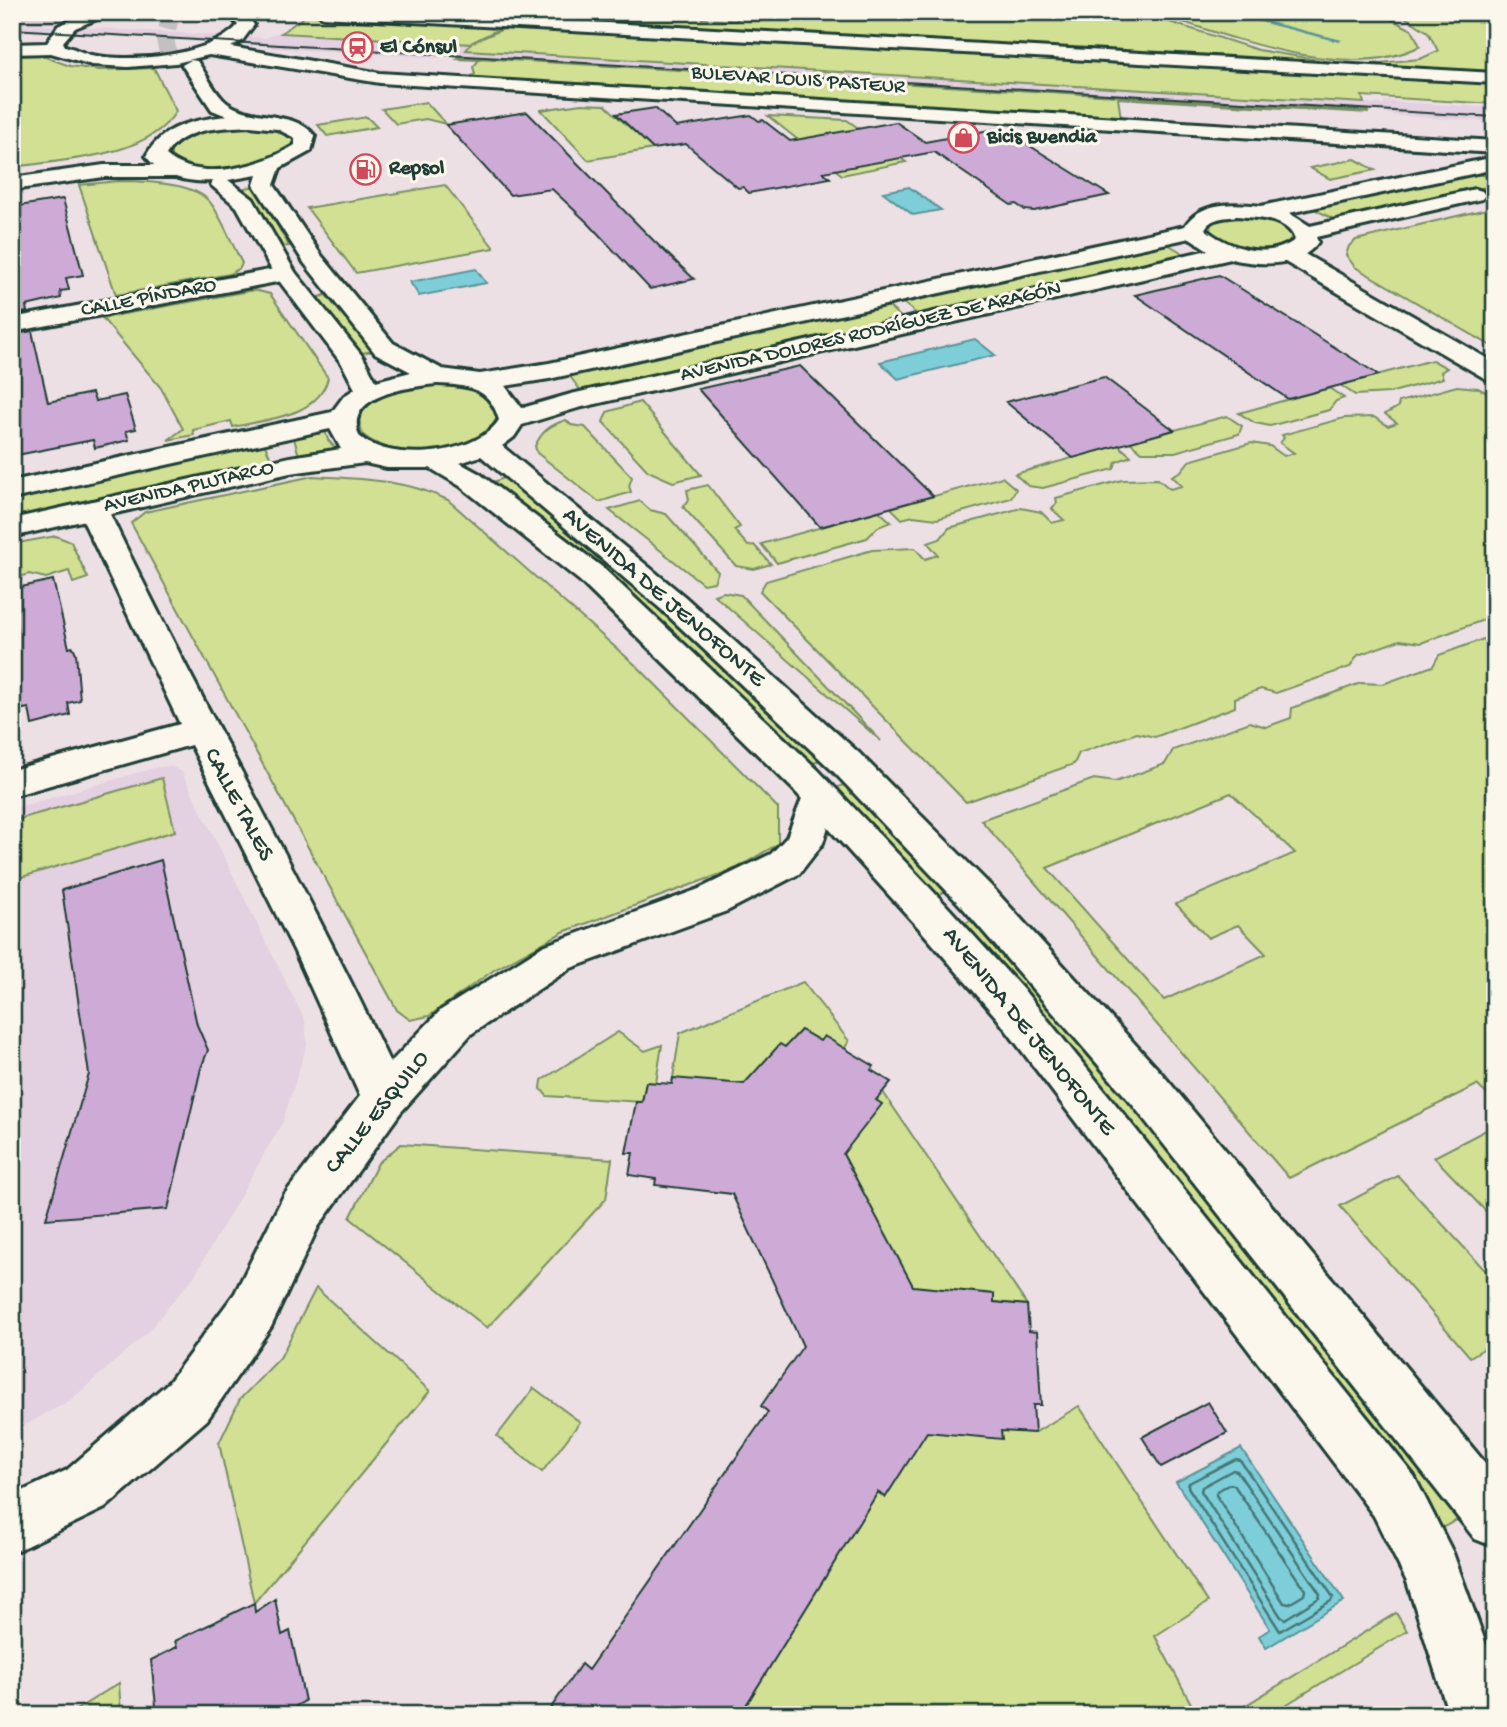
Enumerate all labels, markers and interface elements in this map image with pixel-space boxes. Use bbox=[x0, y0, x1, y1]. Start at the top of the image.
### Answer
station icon: El Cónsul bbox=[340, 31, 374, 65]
place label: El Cónsul bbox=[380, 36, 458, 61]
street label: BULEVAR LOUIS PASTEUR bbox=[689, 61, 907, 101]
shop icon: Bicis Buendia bbox=[947, 121, 981, 155]
place label: Bicis Buendia bbox=[986, 126, 1098, 151]
fuel station icon: Repsol bbox=[349, 152, 383, 186]
place label: Repsol bbox=[388, 157, 445, 182]
street label: CALLE PÍNDARO bbox=[79, 274, 219, 324]
street label: AVENIDA DOLORES RODRÍGUEZ DE ARAGÓN bbox=[678, 277, 1064, 389]
street label: AVENIDA PLUTARCO bbox=[101, 456, 277, 520]
street label: AVENIDA DE JENOFONTE bbox=[555, 502, 771, 695]
street label: CALLE TALES bbox=[196, 744, 280, 867]
street label: AVENIDA DE JENOFONTE bbox=[935, 922, 1122, 1143]
street label: CALLE ESQUILO bbox=[319, 1045, 437, 1181]

